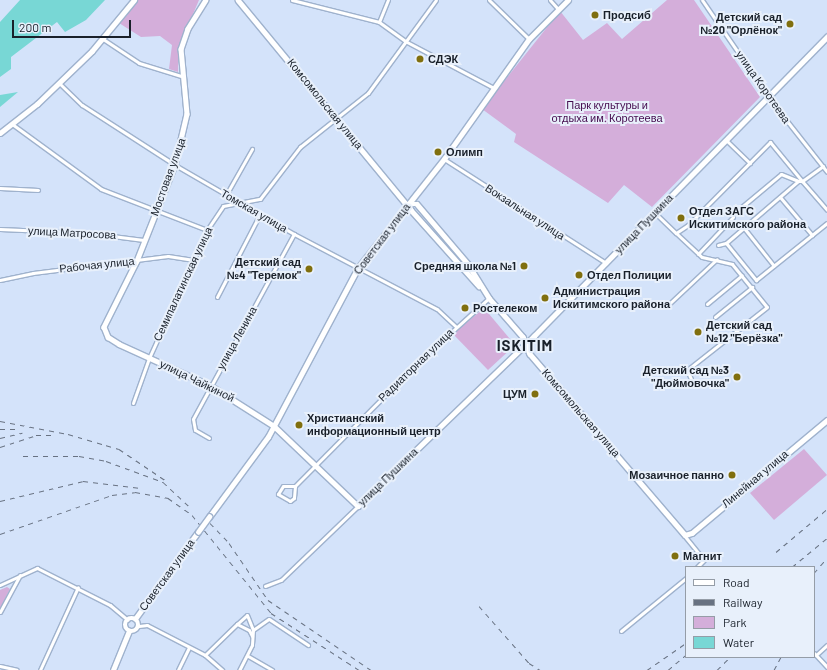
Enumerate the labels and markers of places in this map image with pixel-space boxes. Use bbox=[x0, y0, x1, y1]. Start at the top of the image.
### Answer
place label: Продсиб bbox=[603, 8, 651, 22]
marker: Продсиб bbox=[590, 10, 600, 20]
place label: Детский сад №20 "Орлёнок" bbox=[700, 11, 782, 37]
marker: Детский сад №20 "Орлёнок" bbox=[785, 19, 795, 29]
place label: СДЭК bbox=[428, 52, 458, 66]
marker: СДЭК bbox=[415, 54, 425, 64]
place label: Олимп bbox=[446, 145, 483, 159]
marker: Олимп bbox=[433, 147, 443, 157]
place label: Отдел ЗАГС Искитимского района bbox=[689, 205, 806, 231]
marker: Отдел ЗАГС Искитимского района bbox=[676, 213, 686, 223]
place label: Детский сад №4 "Теремок" bbox=[227, 256, 301, 282]
place label: Средняя школа №1 bbox=[414, 259, 516, 273]
marker: Средняя школа №1 bbox=[519, 261, 529, 271]
marker: Детский сад №4 "Теремок" bbox=[304, 264, 314, 274]
place label: Отдел Полиции bbox=[587, 268, 671, 282]
marker: Отдел Полиции bbox=[574, 270, 584, 280]
place label: Администрация Искитимского района bbox=[553, 285, 670, 311]
marker: Администрация Искитимского района bbox=[540, 293, 550, 303]
place label: Ростелеком bbox=[473, 301, 537, 315]
marker: Ростелеком bbox=[460, 303, 470, 313]
place label: Детский сад №12 "Берёзка" bbox=[706, 319, 782, 345]
marker: Детский сад №12 "Берёзка" bbox=[693, 327, 703, 337]
place label: Детский сад №3 "Дюймовочка" bbox=[643, 364, 729, 390]
marker: Детский сад №3 "Дюймовочка" bbox=[732, 372, 742, 382]
place label: ЦУМ bbox=[503, 387, 527, 401]
marker: ЦУМ bbox=[530, 389, 540, 399]
place label: Христианский информационный центр bbox=[307, 412, 441, 438]
marker: Христианский информационный центр bbox=[294, 420, 304, 430]
place label: Мозаичное панно bbox=[629, 468, 724, 482]
marker: Мозаичное панно bbox=[727, 470, 737, 480]
place label: Магнит bbox=[683, 549, 722, 563]
marker: Магнит bbox=[670, 551, 680, 561]

